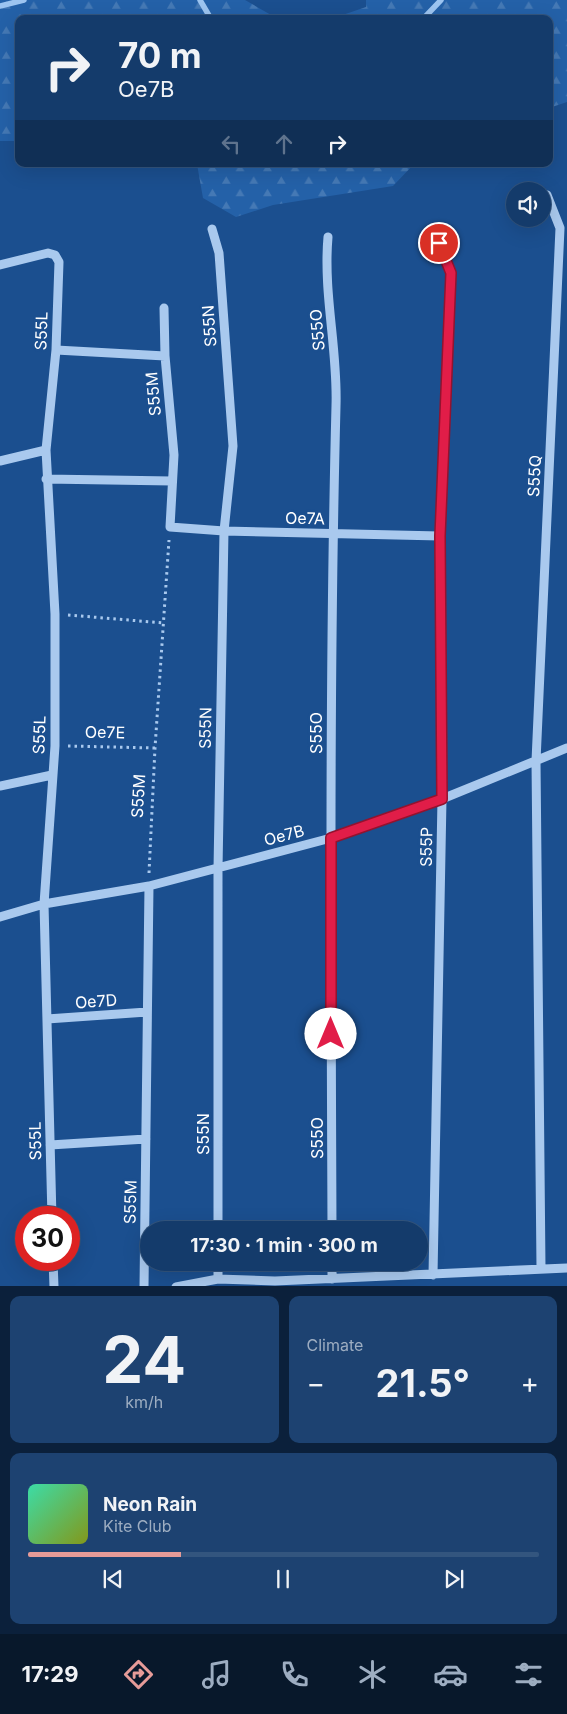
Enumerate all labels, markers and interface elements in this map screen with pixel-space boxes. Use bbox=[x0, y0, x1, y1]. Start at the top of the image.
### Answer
text: 70 m bbox=[118, 34, 202, 76]
icon: right bbox=[35, 35, 100, 100]
text: Oe7B bbox=[118, 76, 175, 102]
icon: left bbox=[217, 130, 245, 158]
icon: ahead bbox=[270, 130, 298, 158]
icon: right bbox=[323, 130, 351, 158]
map controls bbox=[506, 182, 551, 227]
button: sound bbox=[506, 182, 551, 227]
pin bbox=[418, 222, 460, 264]
icon: arrive bbox=[425, 229, 453, 257]
street label: S55N bbox=[198, 304, 220, 348]
street label: S55O bbox=[305, 308, 329, 352]
street label: S55L bbox=[30, 311, 52, 351]
street label: S55M bbox=[141, 371, 165, 417]
street label: S55Q bbox=[523, 455, 545, 497]
street label: Oe7A bbox=[285, 508, 325, 528]
street label: S55N bbox=[195, 707, 215, 749]
street label: S55O bbox=[306, 712, 326, 754]
street label: S55L bbox=[28, 715, 50, 755]
street label: Oe7E bbox=[85, 722, 125, 742]
street label: S55M bbox=[127, 773, 149, 819]
street label: Oe7B bbox=[262, 820, 306, 850]
street label: S55P bbox=[416, 827, 436, 867]
street label: Oe7D bbox=[74, 990, 118, 1012]
position arrow bbox=[304, 1007, 356, 1059]
street label: S55N bbox=[193, 1113, 213, 1155]
street label: S55O bbox=[307, 1117, 327, 1159]
street label: S55L bbox=[25, 1121, 45, 1161]
street label: S55M bbox=[120, 1180, 140, 1224]
speed limit sign: 30 bbox=[15, 1206, 80, 1271]
text: 17:30 · 1 min · 300 m bbox=[190, 1234, 378, 1257]
text: 24 bbox=[102, 1320, 186, 1399]
text: Climate bbox=[307, 1335, 363, 1355]
text: 21.5° bbox=[376, 1360, 470, 1406]
text: − bbox=[307, 1366, 325, 1400]
text: + bbox=[520, 1366, 539, 1400]
text: km/h bbox=[125, 1392, 163, 1412]
text: Neon Rain bbox=[103, 1493, 197, 1516]
text: Kite Club bbox=[103, 1516, 172, 1536]
icon: previous bbox=[99, 1565, 127, 1593]
icon: pause bbox=[269, 1565, 297, 1593]
icon: next bbox=[440, 1565, 468, 1593]
icon: directions bbox=[121, 1657, 156, 1692]
icon: music bbox=[199, 1657, 234, 1692]
icon: phone bbox=[277, 1657, 312, 1692]
icon: climate bbox=[355, 1657, 390, 1692]
icon: car bbox=[433, 1657, 468, 1692]
icon: filters bbox=[511, 1657, 546, 1692]
text: 17:29 bbox=[21, 1661, 78, 1687]

